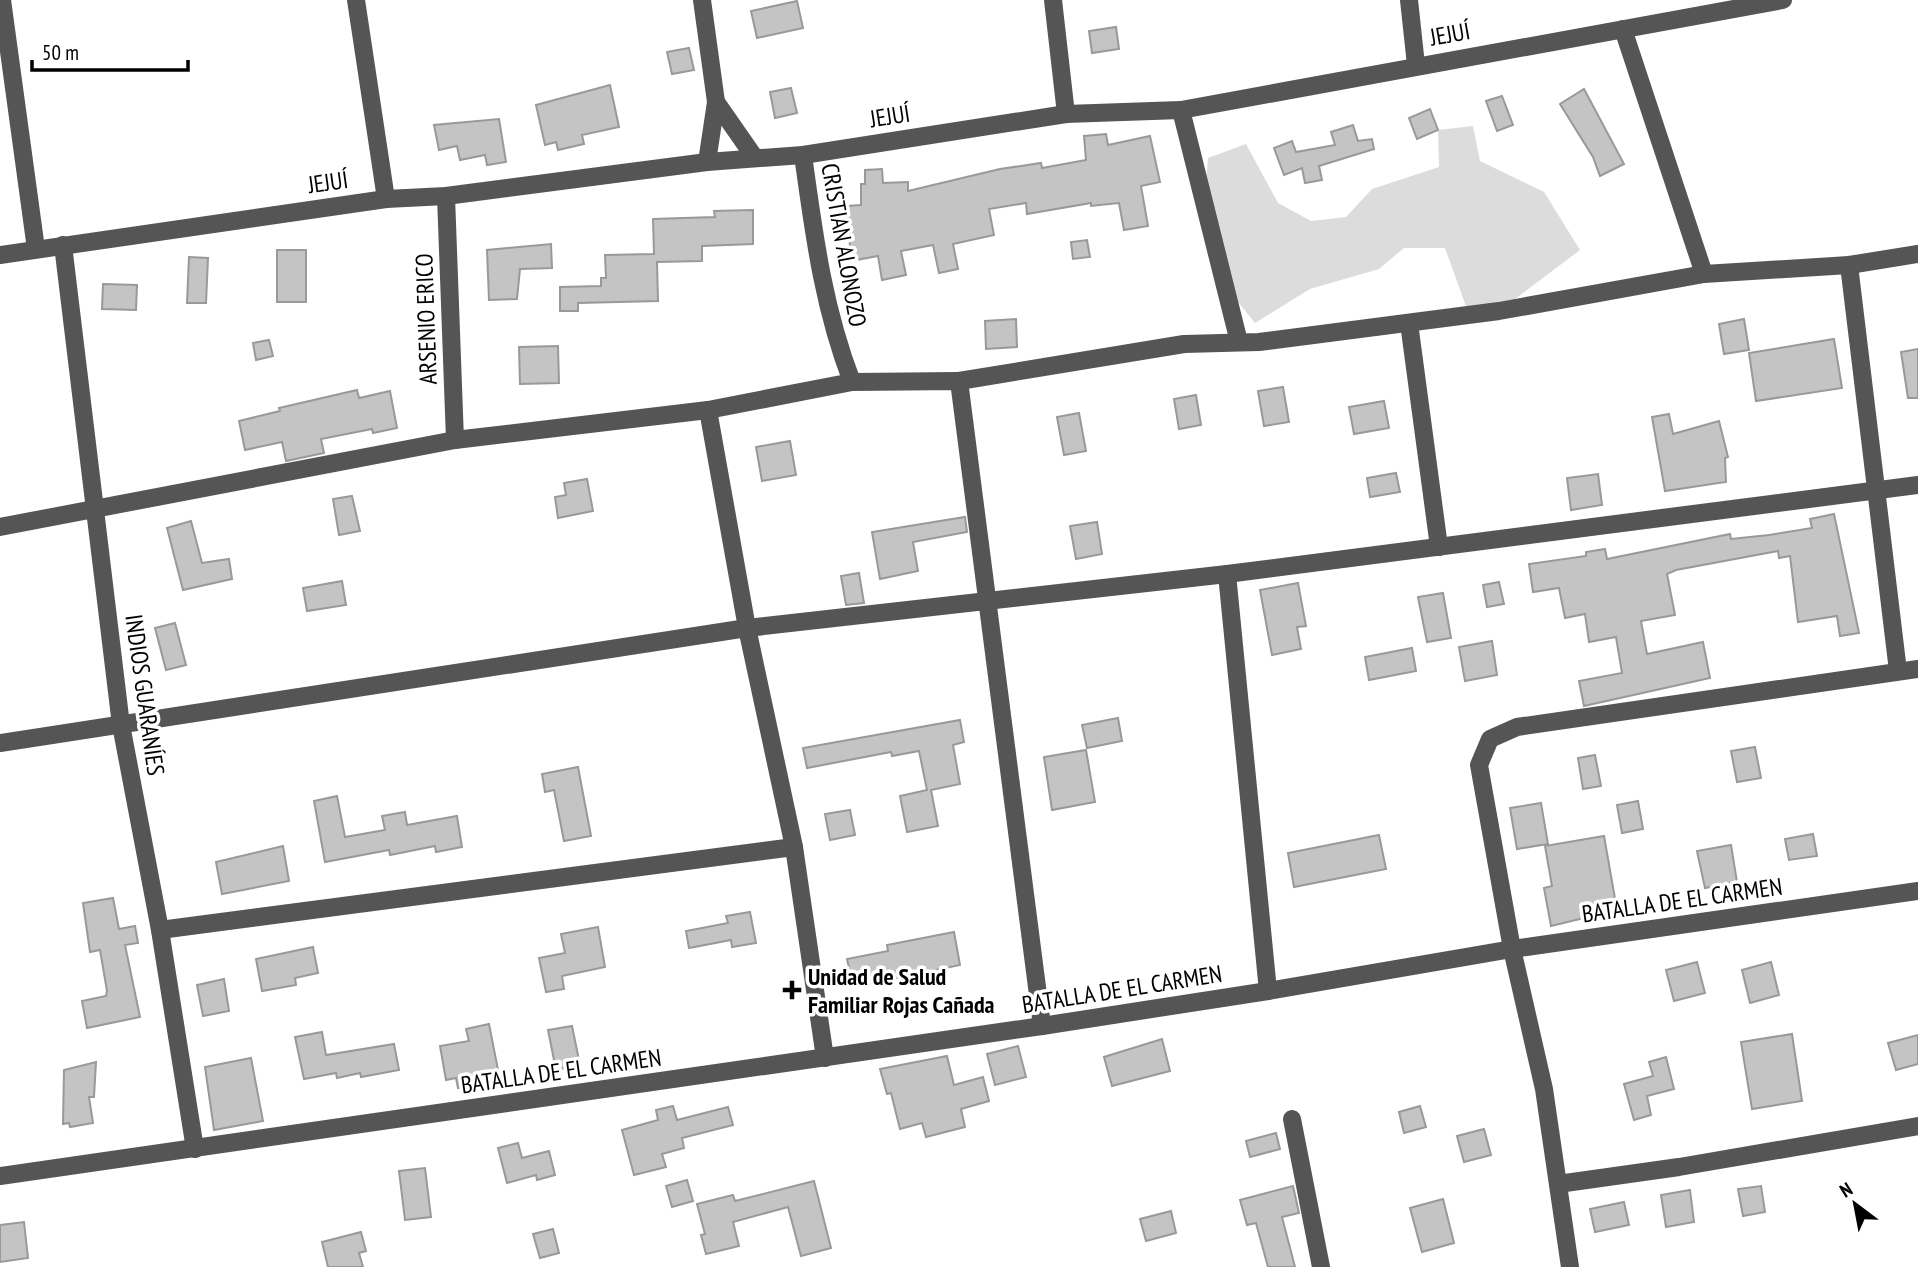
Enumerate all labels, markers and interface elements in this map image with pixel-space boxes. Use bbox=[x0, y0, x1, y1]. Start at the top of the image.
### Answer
street label: JEJUÍ bbox=[1427, 15, 1473, 53]
scale bar bbox=[32, 28, 187, 72]
text: 50 m bbox=[42, 39, 79, 66]
street label: JEJUÍ bbox=[867, 98, 913, 135]
street label: CRISTIAN ALONOZO bbox=[814, 161, 874, 329]
street label: JEJUÍ bbox=[305, 164, 350, 200]
street label: ARSENIO ERICO bbox=[408, 253, 444, 385]
street label: INDIOS GUARANÍES bbox=[118, 612, 172, 778]
street label: BATALLA DE EL CARMEN bbox=[1580, 871, 1784, 929]
street label: BATALLA DE EL CARMEN bbox=[1020, 958, 1224, 1020]
place label: Unidad de Salud Familiar Rojas Cañada bbox=[808, 961, 995, 1020]
marker: Unidad de Salud Familiar Rojas Cañada bbox=[782, 980, 802, 1000]
street label: BATALLA DE EL CARMEN bbox=[459, 1042, 663, 1100]
north arrow bbox=[1820, 1169, 1890, 1239]
text: N bbox=[1835, 1177, 1857, 1202]

